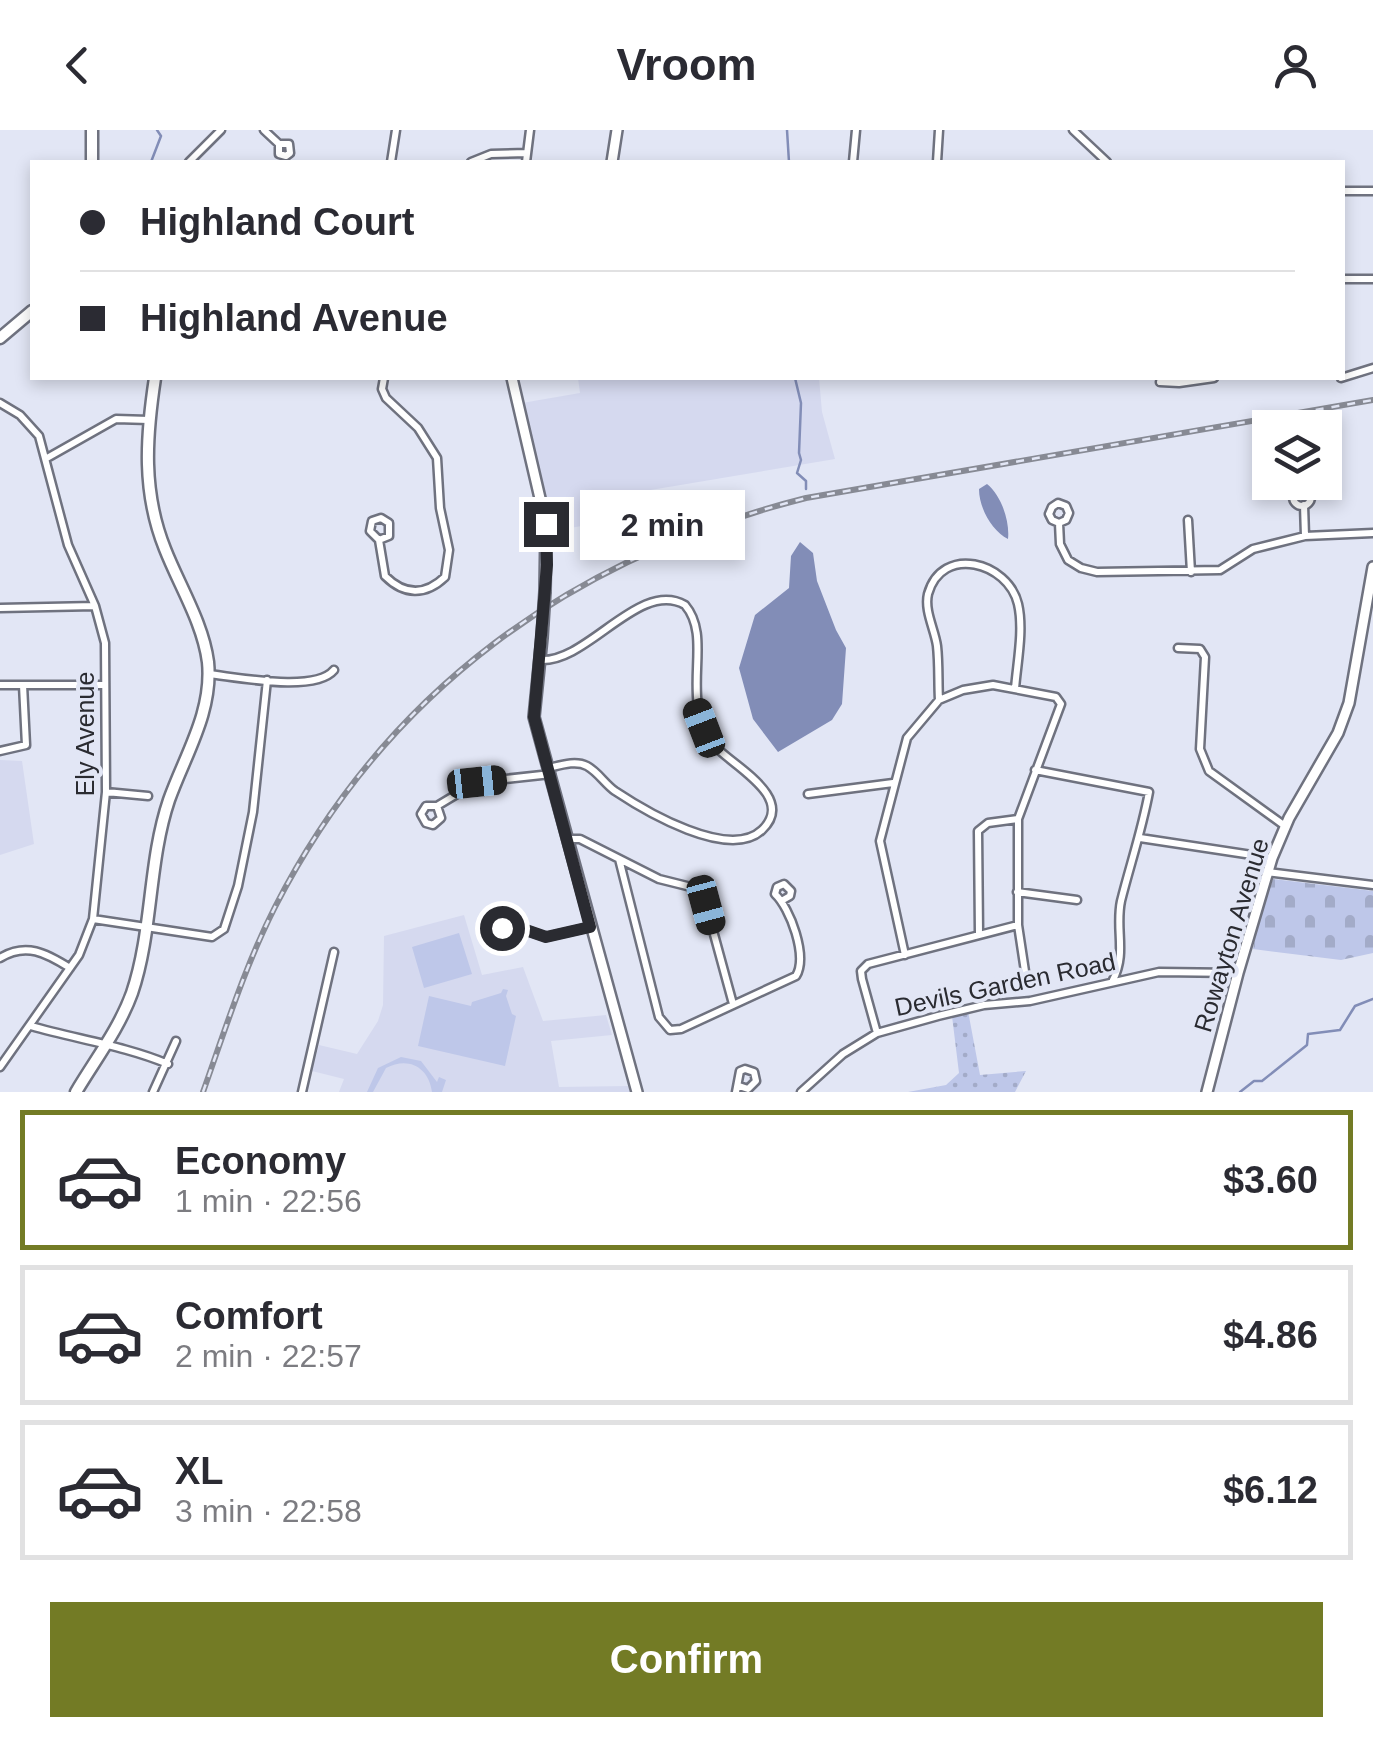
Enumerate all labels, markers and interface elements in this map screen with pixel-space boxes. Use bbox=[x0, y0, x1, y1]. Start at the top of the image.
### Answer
icon: back bbox=[50, 38, 105, 93]
icon: person bbox=[1268, 38, 1323, 93]
text: Vroom bbox=[616, 39, 757, 90]
text: Highland Court bbox=[140, 201, 414, 243]
text: Highland Avenue bbox=[140, 297, 448, 339]
map controls bbox=[1252, 410, 1342, 500]
button: layers bbox=[1252, 410, 1342, 500]
callout: 2 min bbox=[581, 489, 746, 559]
route end bbox=[524, 502, 569, 547]
text: 2 min bbox=[621, 507, 704, 543]
street label: Ely Avenue bbox=[71, 672, 99, 796]
car bbox=[679, 695, 729, 761]
car bbox=[446, 764, 508, 800]
street label: Rowayton Avenue bbox=[1188, 835, 1274, 1035]
car bbox=[684, 872, 728, 938]
route start bbox=[480, 906, 525, 951]
street label: Devils Garden Road bbox=[892, 947, 1118, 1021]
icon: car bbox=[55, 1135, 145, 1225]
text: Economy bbox=[175, 1140, 346, 1182]
text: $3.60 bbox=[1223, 1159, 1318, 1201]
text: 1 min · 22:56 bbox=[175, 1183, 362, 1219]
icon: car bbox=[55, 1290, 145, 1380]
text: Comfort bbox=[175, 1295, 323, 1337]
text: $4.86 bbox=[1223, 1314, 1318, 1356]
text: 2 min · 22:57 bbox=[175, 1338, 362, 1374]
icon: car bbox=[55, 1445, 145, 1535]
text: XL bbox=[175, 1450, 224, 1492]
text: $6.12 bbox=[1223, 1469, 1318, 1511]
text: 3 min · 22:58 bbox=[175, 1493, 362, 1529]
button: Confirm bbox=[50, 1602, 1323, 1717]

